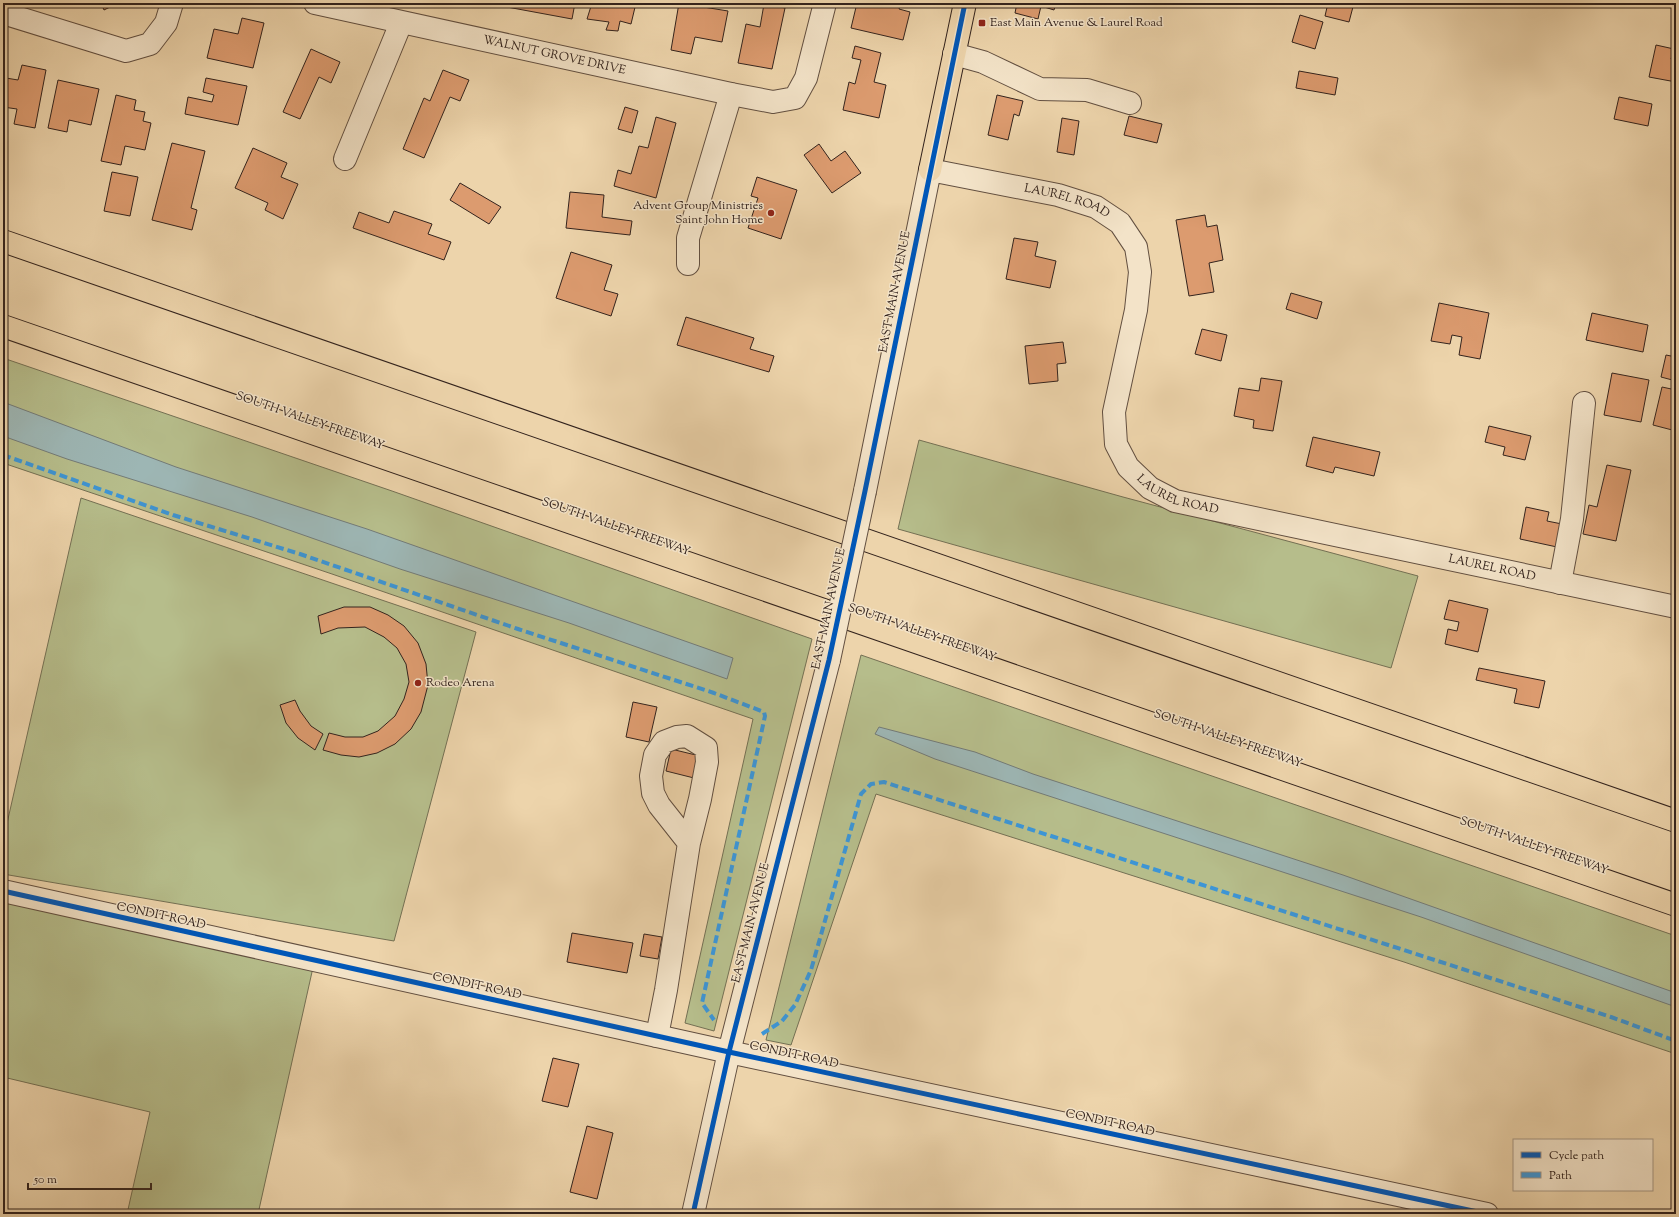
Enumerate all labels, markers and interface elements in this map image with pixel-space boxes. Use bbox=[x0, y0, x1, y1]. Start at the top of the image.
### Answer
place label: East Main Avenue & Laurel Road bbox=[990, 14, 1163, 32]
marker: East Main Avenue & Laurel Road bbox=[977, 18, 987, 28]
street label: WALNUT GROVE DRIVE bbox=[481, 31, 628, 80]
street label: LAUREL ROAD bbox=[1022, 180, 1113, 223]
place label: Advent Group Ministries Saint John Home bbox=[633, 197, 763, 229]
marker: Advent Group Ministries Saint John Home bbox=[766, 208, 776, 218]
street label: EAST MAIN AVENUE bbox=[874, 229, 916, 354]
street label: SOUTH VALLEY FREEWAY bbox=[233, 387, 387, 455]
street label: LAUREL ROAD bbox=[1132, 470, 1220, 519]
street label: SOUTH VALLEY FREEWAY bbox=[539, 493, 693, 561]
street label: EAST MAIN AVENUE bbox=[807, 546, 851, 671]
street label: LAUREL ROAD bbox=[1447, 550, 1537, 586]
street label: SOUTH VALLEY FREEWAY bbox=[845, 599, 999, 667]
place label: Rodeo Arena bbox=[426, 674, 495, 692]
marker: Rodeo Arena bbox=[413, 678, 423, 688]
street label: SOUTH VALLEY FREEWAY bbox=[1151, 705, 1305, 773]
street label: SOUTH VALLEY FREEWAY bbox=[1457, 812, 1611, 880]
street label: EAST MAIN AVENUE bbox=[727, 860, 775, 985]
street label: CONDIT ROAD bbox=[115, 898, 207, 934]
street label: CONDIT ROAD bbox=[431, 968, 523, 1004]
street label: CONDIT ROAD bbox=[748, 1037, 840, 1073]
street label: CONDIT ROAD bbox=[1064, 1105, 1156, 1141]
legend bbox=[1513, 1139, 1653, 1191]
text: Cycle path bbox=[1549, 1147, 1604, 1165]
scale bar bbox=[28, 1165, 151, 1191]
text: Path bbox=[1549, 1167, 1572, 1185]
text: 50 m bbox=[33, 1171, 57, 1189]

